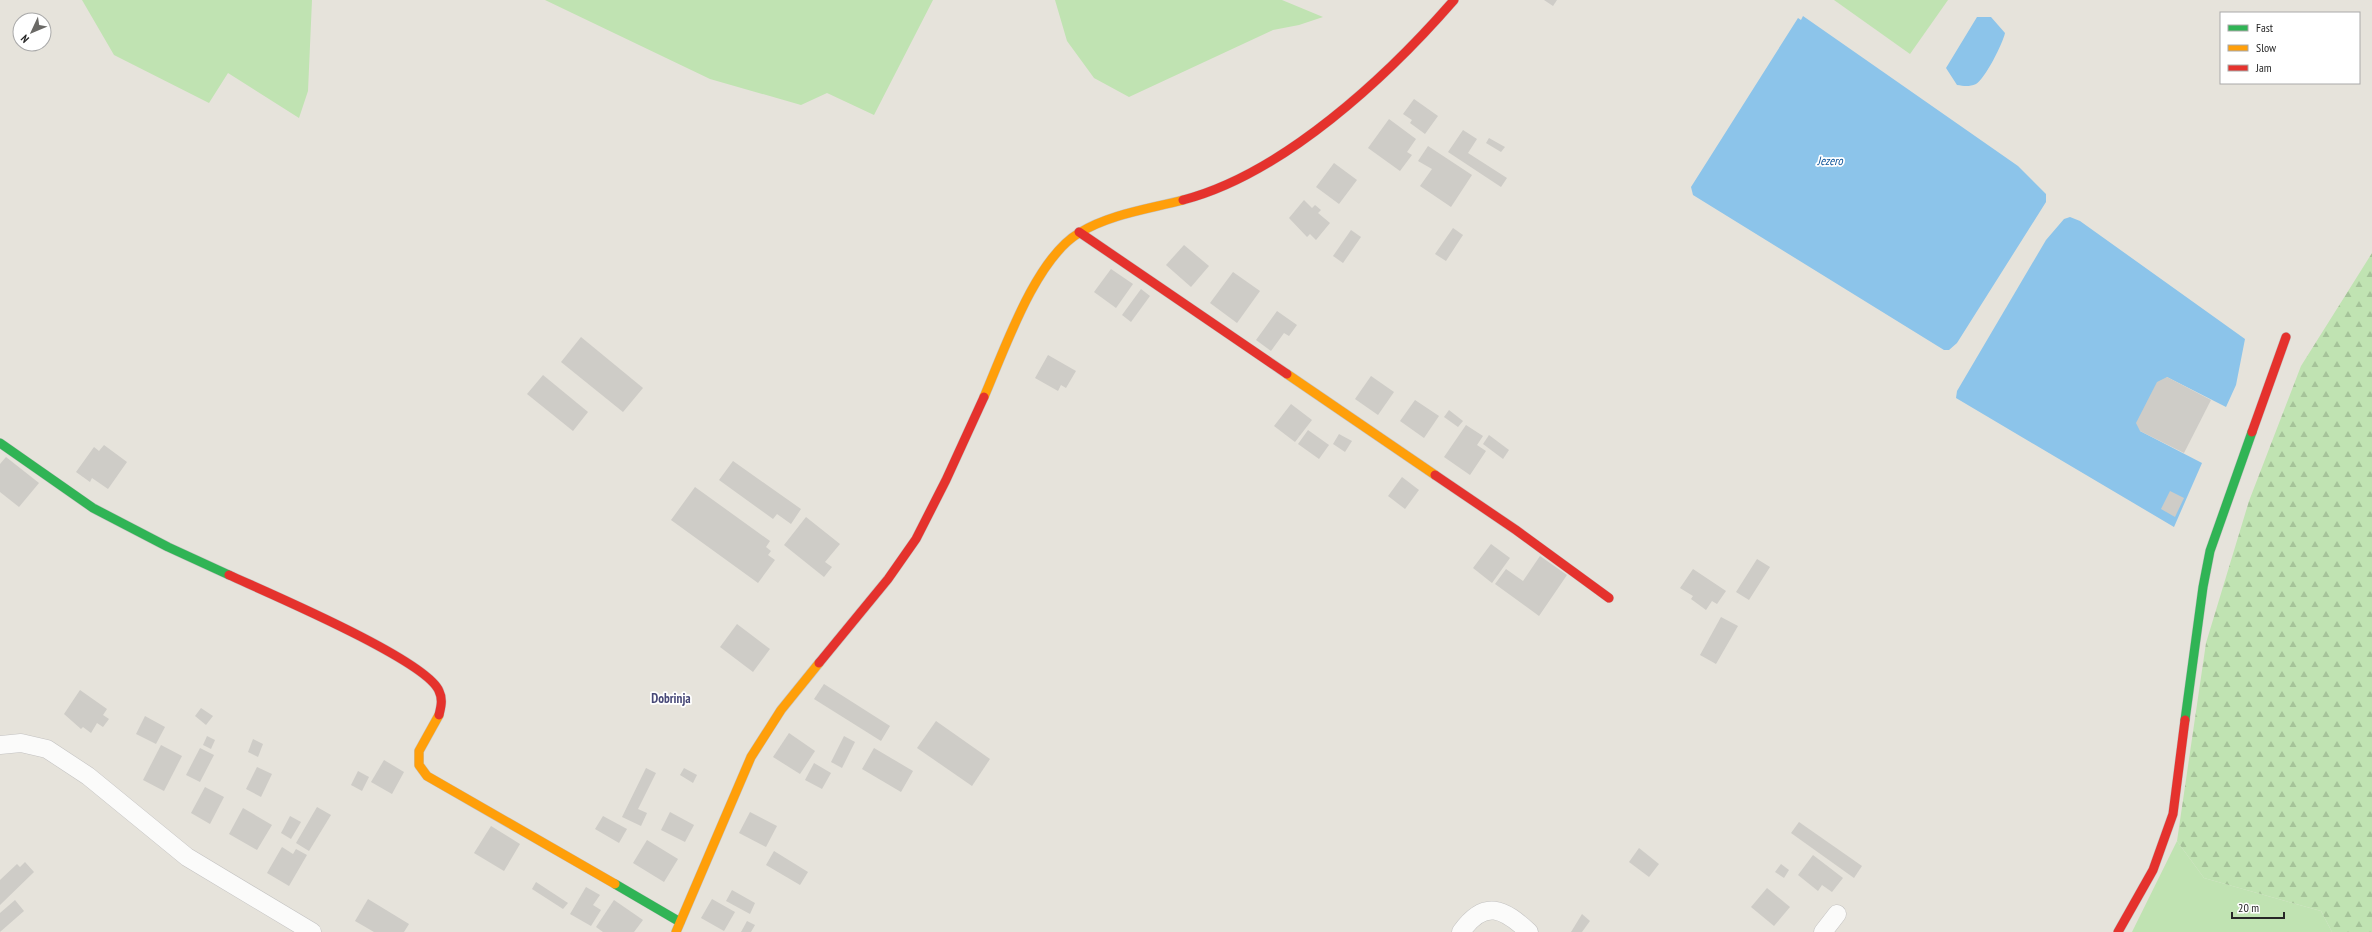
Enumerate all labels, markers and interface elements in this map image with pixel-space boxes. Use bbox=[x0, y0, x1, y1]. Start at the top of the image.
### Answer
north arrow bbox=[12, 12, 52, 52]
legend bbox=[2220, 12, 2360, 84]
text: Fast bbox=[2256, 20, 2274, 35]
text: N bbox=[18, 32, 32, 46]
text: Slow bbox=[2256, 40, 2277, 55]
text: Jam bbox=[2255, 60, 2272, 75]
water label: Jezero bbox=[1816, 153, 1843, 168]
district label: Dobrinja bbox=[651, 690, 691, 707]
scale bar bbox=[2232, 894, 2284, 920]
text: 20 m bbox=[2238, 900, 2259, 915]

